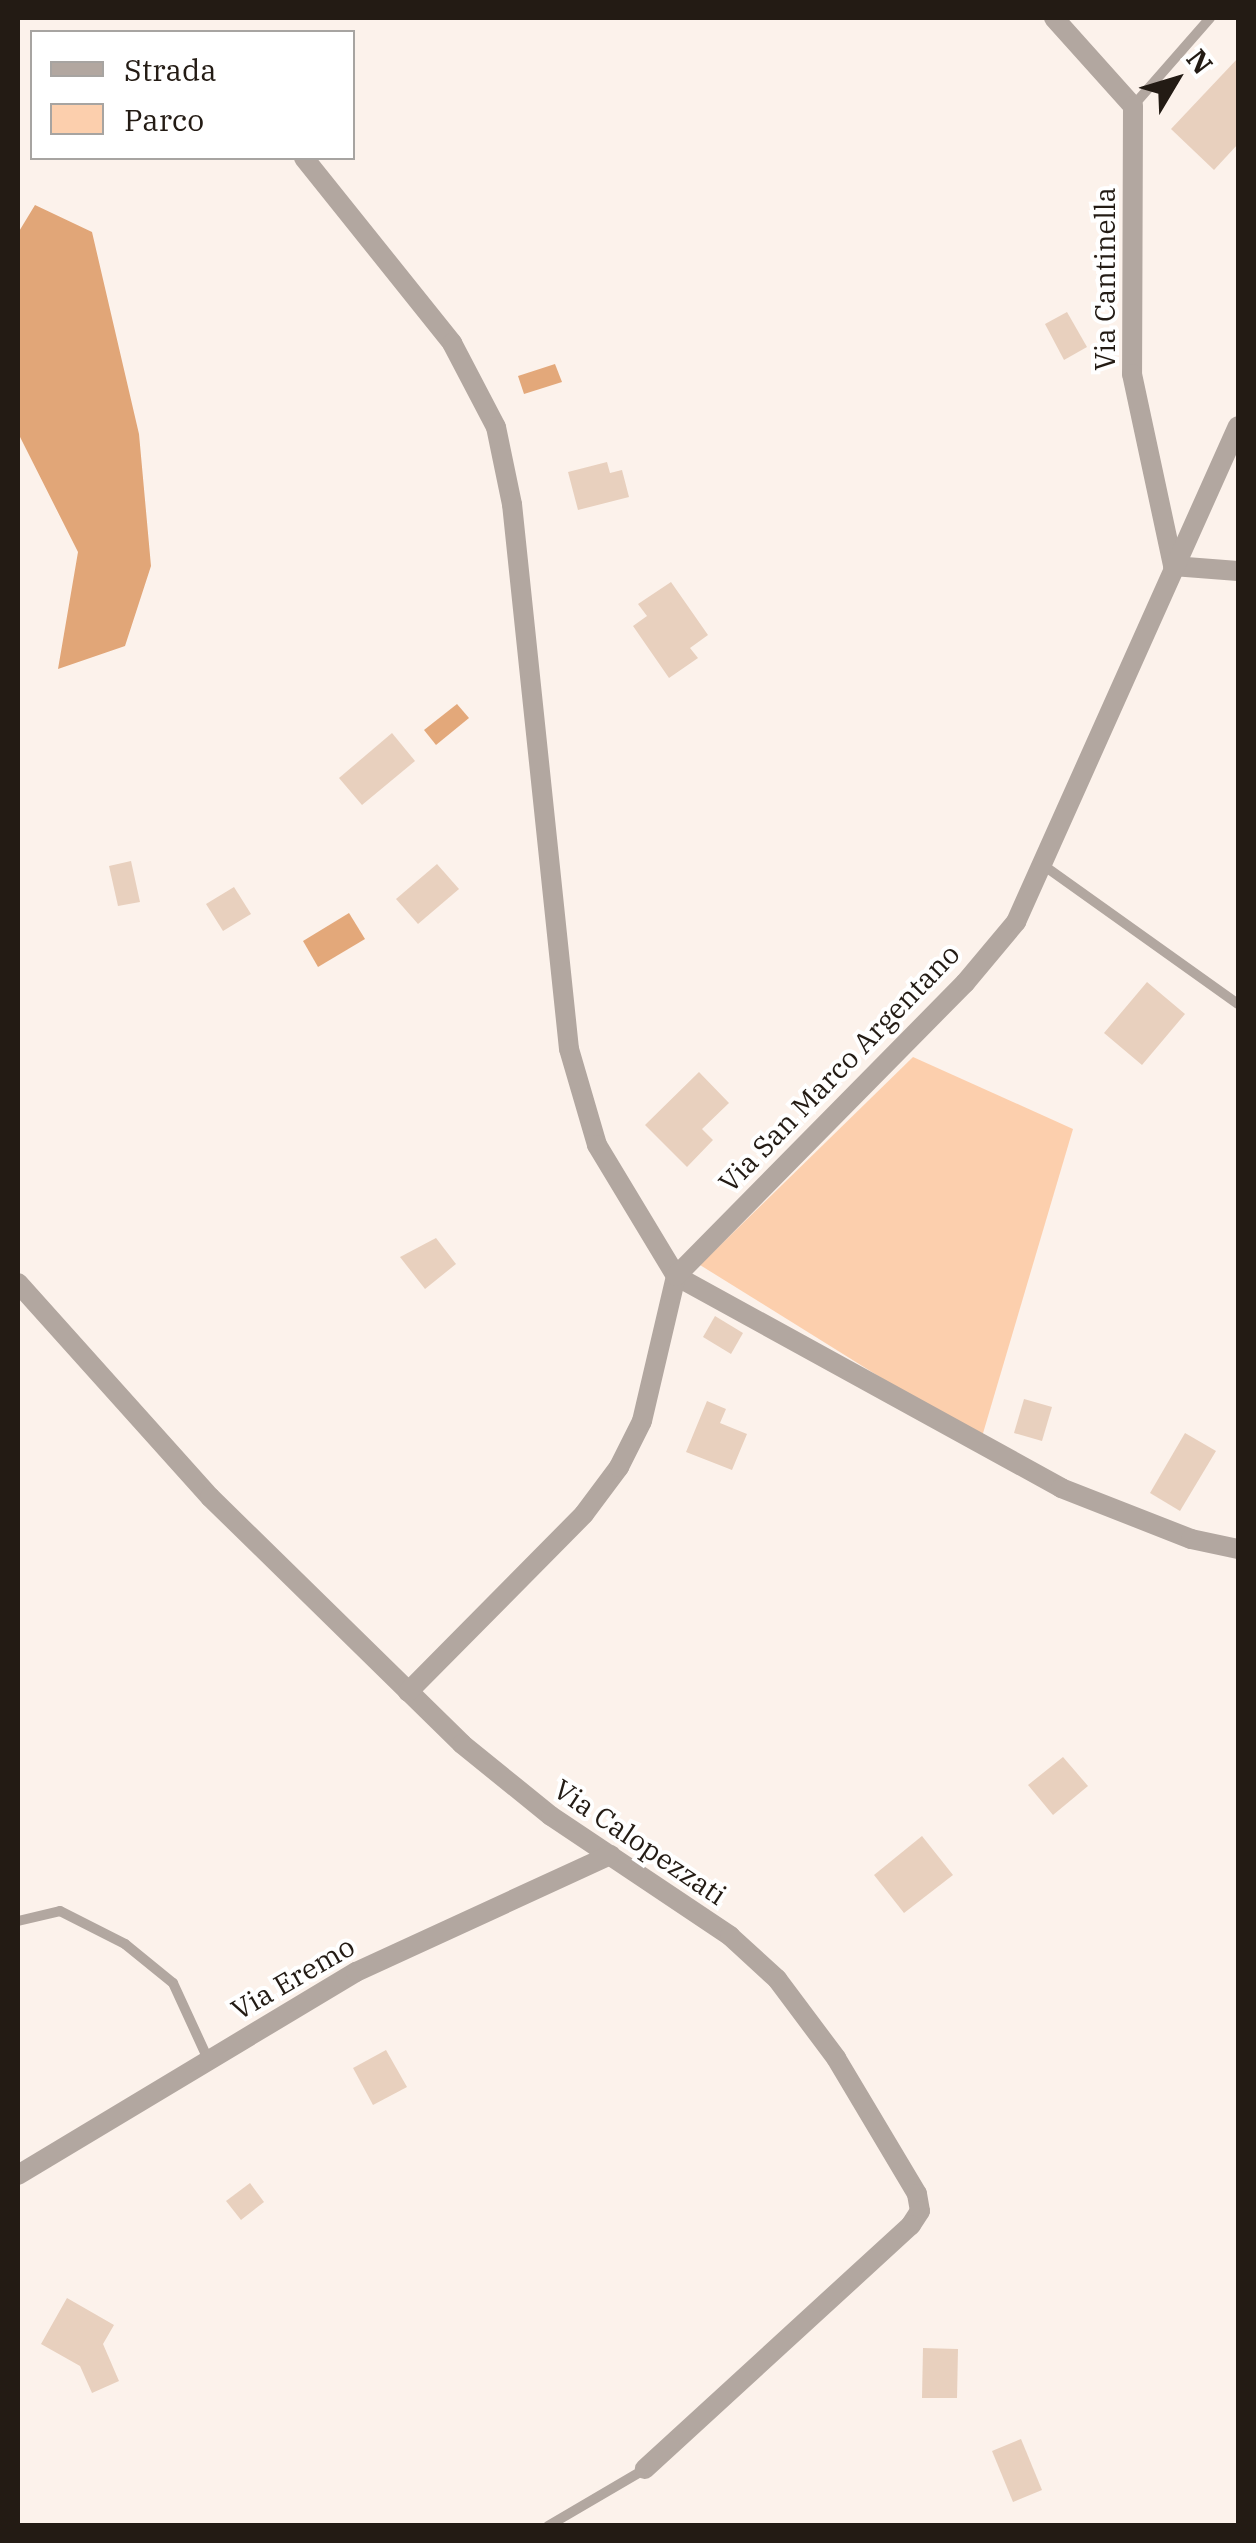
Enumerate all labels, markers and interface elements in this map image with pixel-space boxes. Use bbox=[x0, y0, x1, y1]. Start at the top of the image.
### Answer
legend bbox=[30, 30, 355, 160]
north arrow bbox=[1126, 30, 1226, 130]
text: N bbox=[1179, 41, 1221, 81]
text: Strada bbox=[124, 50, 217, 89]
text: Parco bbox=[124, 100, 204, 139]
street label: Via Cantinella bbox=[1088, 187, 1122, 371]
street label: Via San Marco Argentano bbox=[712, 937, 966, 1199]
street label: Via Calopezzati bbox=[548, 1772, 732, 1912]
street label: Via Eremo bbox=[226, 1929, 360, 2027]

